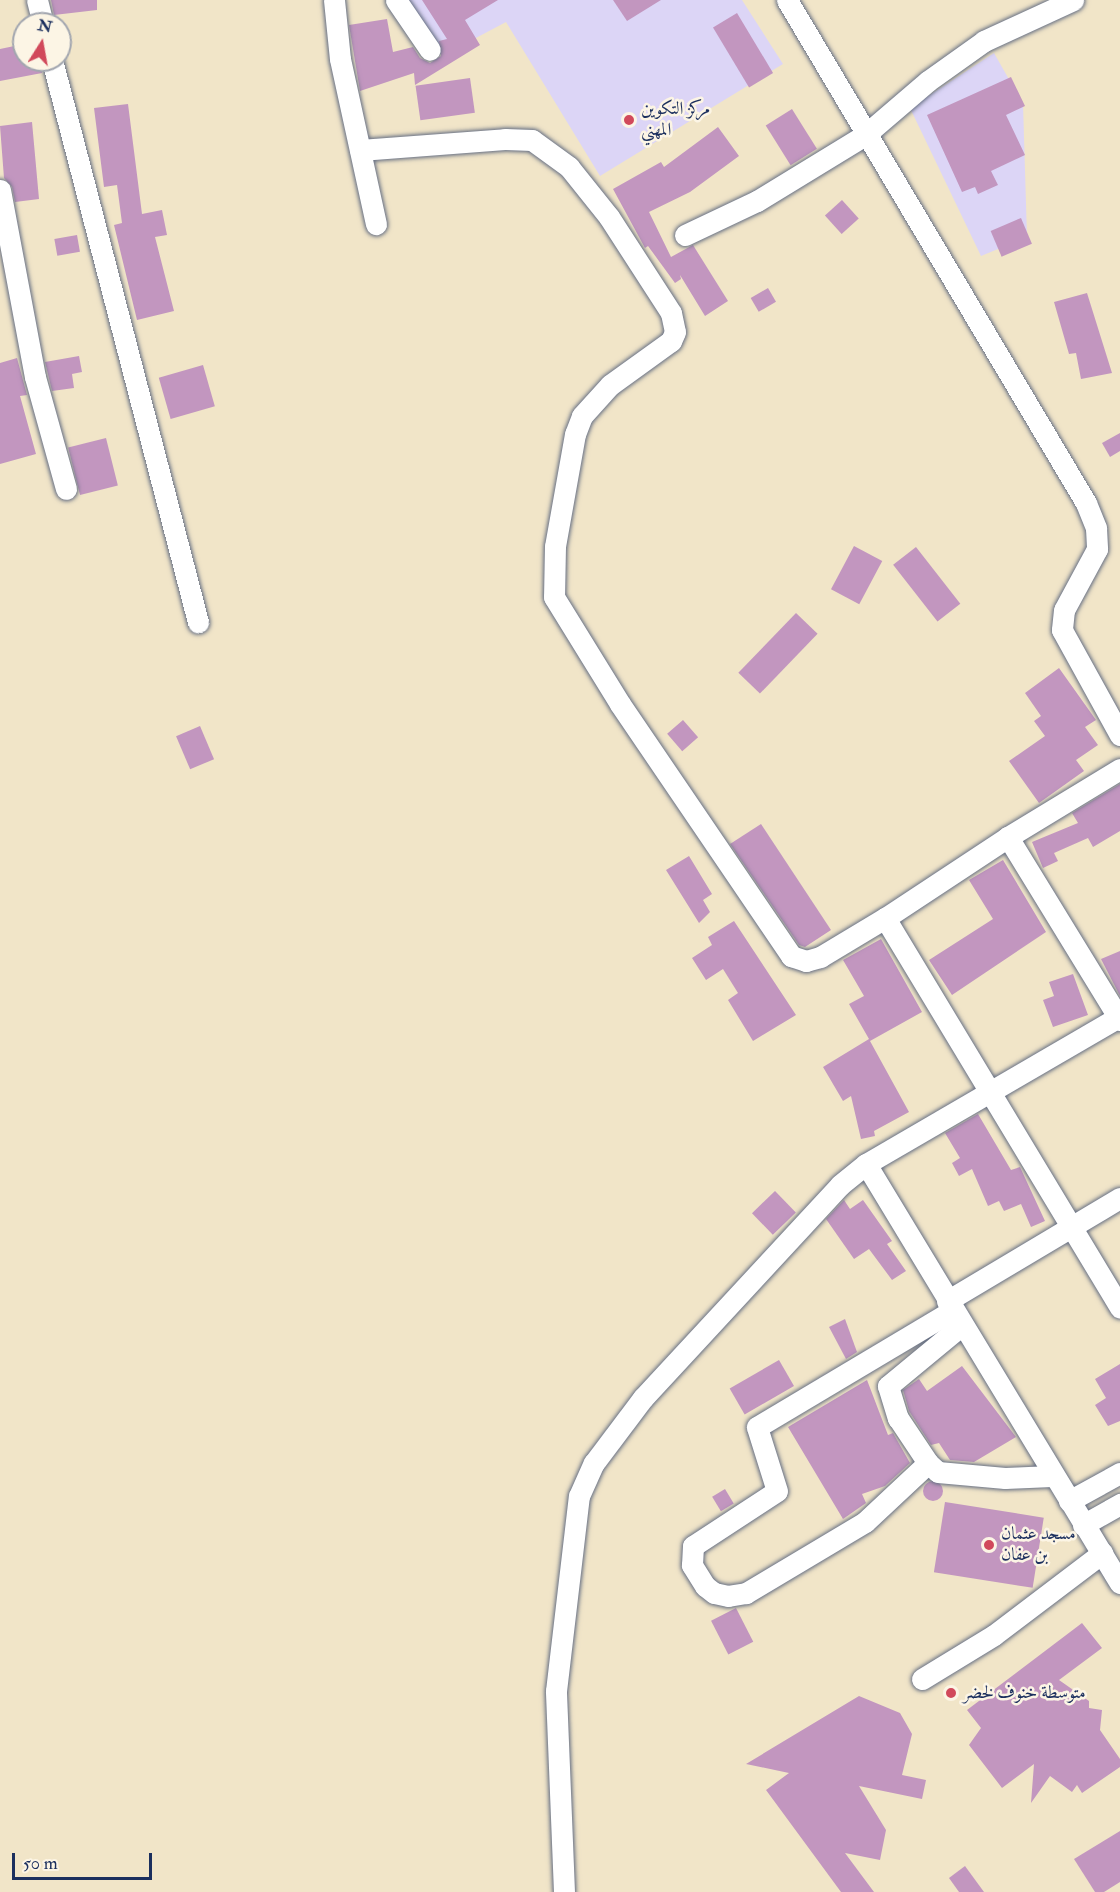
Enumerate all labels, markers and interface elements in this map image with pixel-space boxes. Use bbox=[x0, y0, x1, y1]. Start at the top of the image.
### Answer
north arrow bbox=[12, 12, 72, 72]
text: N bbox=[36, 15, 54, 37]
place label: مركز التكوين المهني bbox=[641, 99, 710, 142]
marker: مركز التكوين المهني bbox=[622, 113, 636, 127]
place label: مسجد عثمان بن عفان bbox=[1001, 1524, 1076, 1567]
marker: مسجد عثمان بن عفان bbox=[982, 1538, 996, 1552]
place label: متوسطة خنوف لخضر bbox=[963, 1682, 1086, 1704]
marker: متوسطة خنوف لخضر bbox=[944, 1686, 958, 1700]
scale bar bbox=[15, 1841, 154, 1879]
text: 50 m bbox=[23, 1852, 58, 1875]

